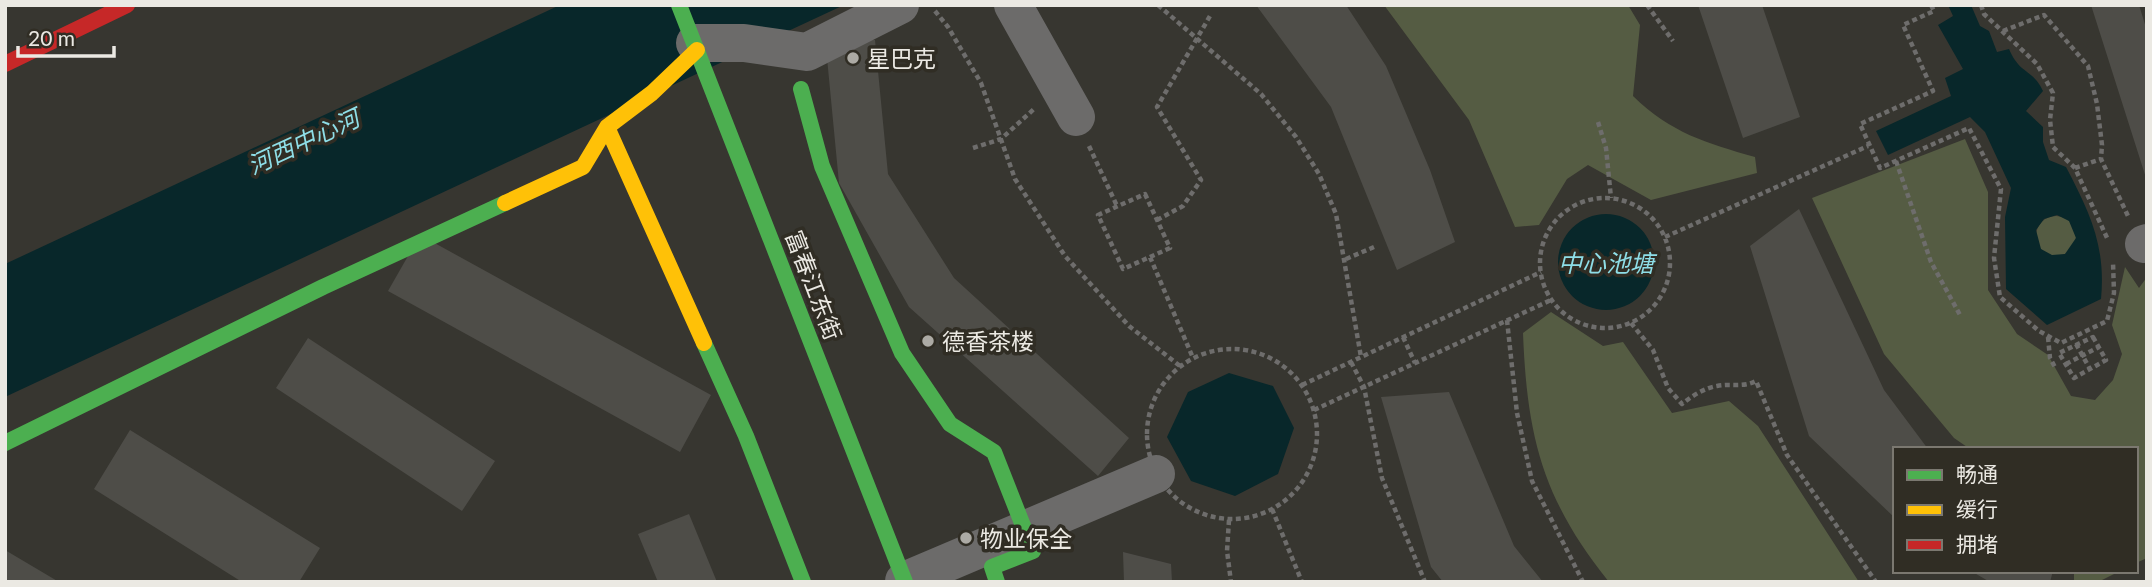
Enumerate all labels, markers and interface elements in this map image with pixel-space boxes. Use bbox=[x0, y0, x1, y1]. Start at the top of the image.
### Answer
scale bar bbox=[18, 14, 114, 58]
text: 20 m bbox=[28, 25, 75, 50]
place label: 星巴克 bbox=[867, 44, 936, 72]
marker: 星巴克 bbox=[845, 50, 861, 66]
water label: 河西中心河 bbox=[242, 101, 367, 179]
street label: 富春江东街 bbox=[780, 226, 848, 344]
water label: 中心池塘 bbox=[1558, 248, 1658, 277]
place label: 德香茶楼 bbox=[942, 327, 1034, 355]
marker: 德香茶楼 bbox=[920, 333, 936, 349]
legend bbox=[1893, 447, 2138, 573]
text: 畅通 bbox=[1956, 461, 1998, 486]
text: 缓行 bbox=[1956, 496, 1998, 521]
place label: 物业保全 bbox=[980, 524, 1072, 552]
marker: 物业保全 bbox=[958, 530, 974, 546]
text: 拥堵 bbox=[1956, 531, 1998, 556]

